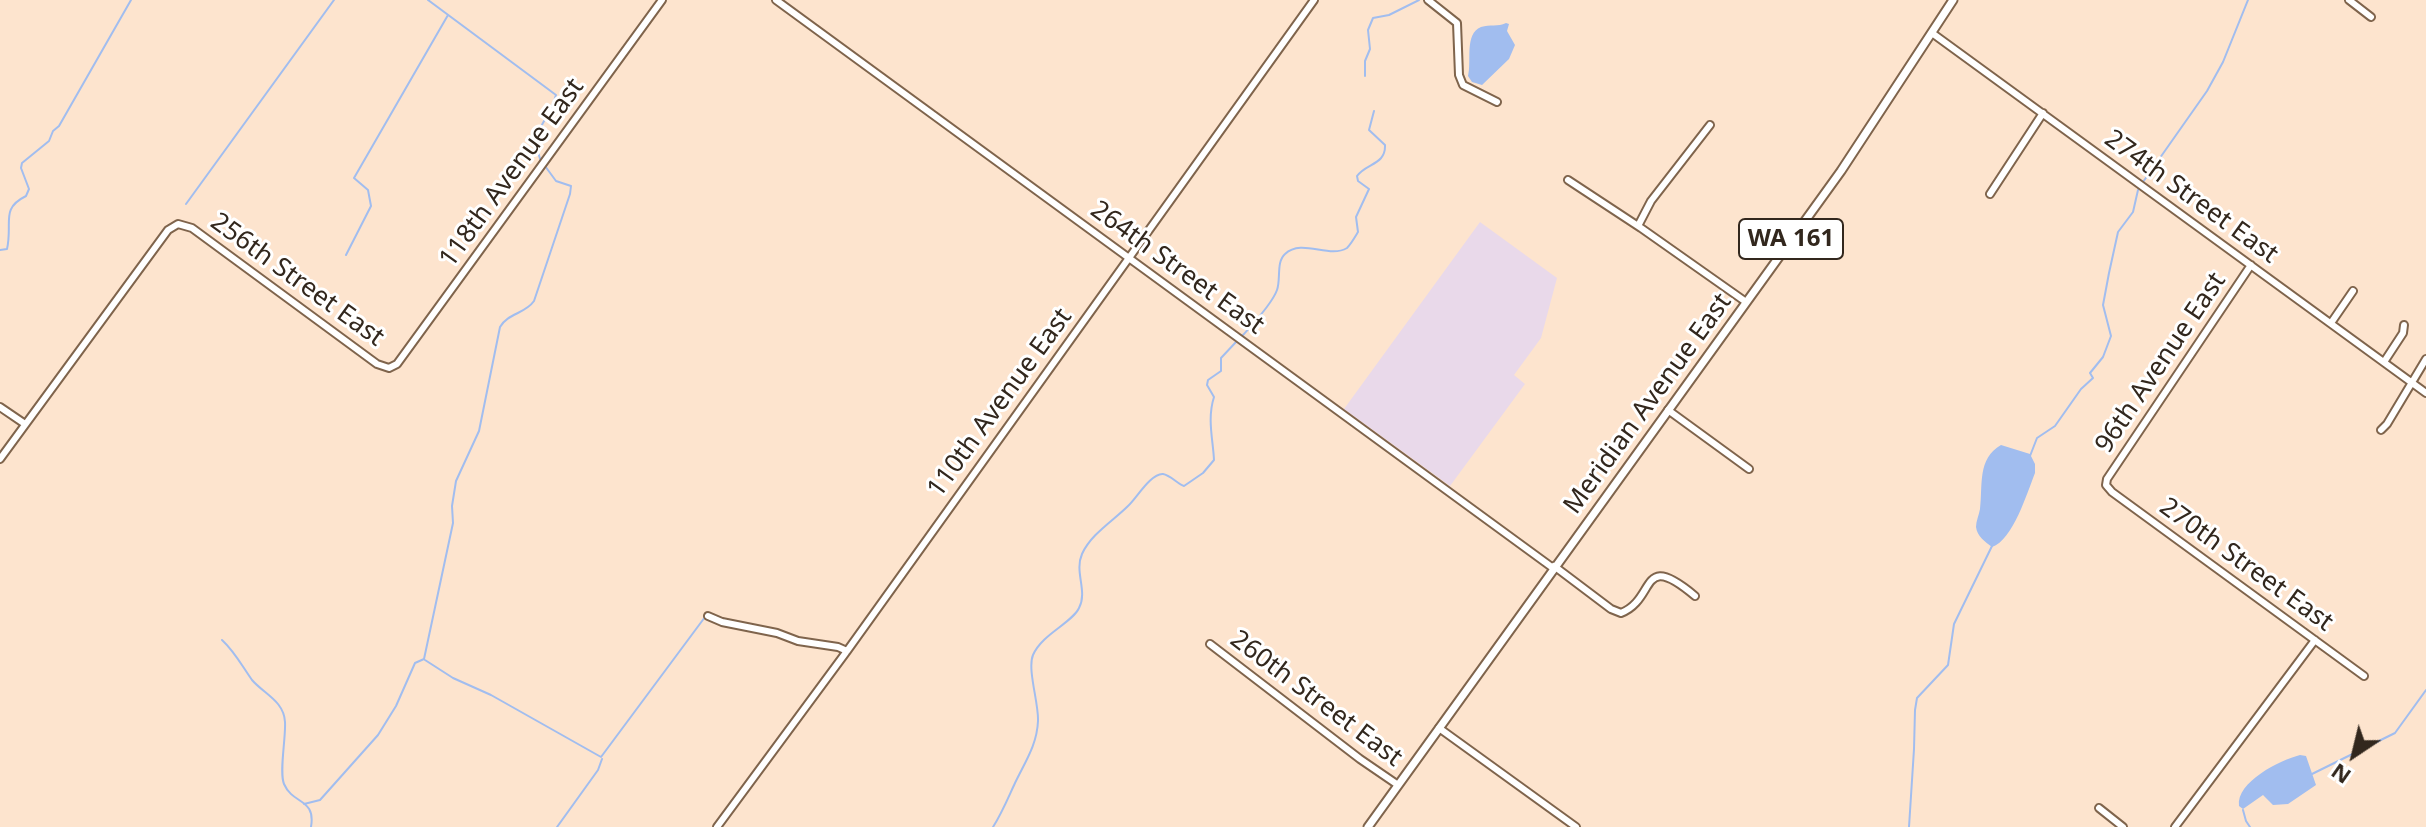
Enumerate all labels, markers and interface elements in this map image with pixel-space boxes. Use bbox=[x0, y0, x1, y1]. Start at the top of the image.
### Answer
street label: 118th Avenue East bbox=[433, 73, 591, 273]
street label: 274th Street East bbox=[2098, 124, 2284, 270]
street label: 264th Street East bbox=[1084, 195, 1270, 341]
street label: 256th Street East bbox=[204, 207, 390, 353]
road number: WA 161 bbox=[1739, 219, 1843, 259]
street label: 96th Avenue East bbox=[2089, 267, 2233, 459]
street label: Meridian Avenue East bbox=[1558, 288, 1738, 520]
street label: 110th Avenue East bbox=[921, 303, 1079, 503]
street label: 270th Street East bbox=[2153, 492, 2339, 638]
street label: 260th Street East bbox=[1224, 624, 1408, 774]
north arrow bbox=[2314, 715, 2394, 795]
text: N bbox=[2324, 757, 2356, 792]

